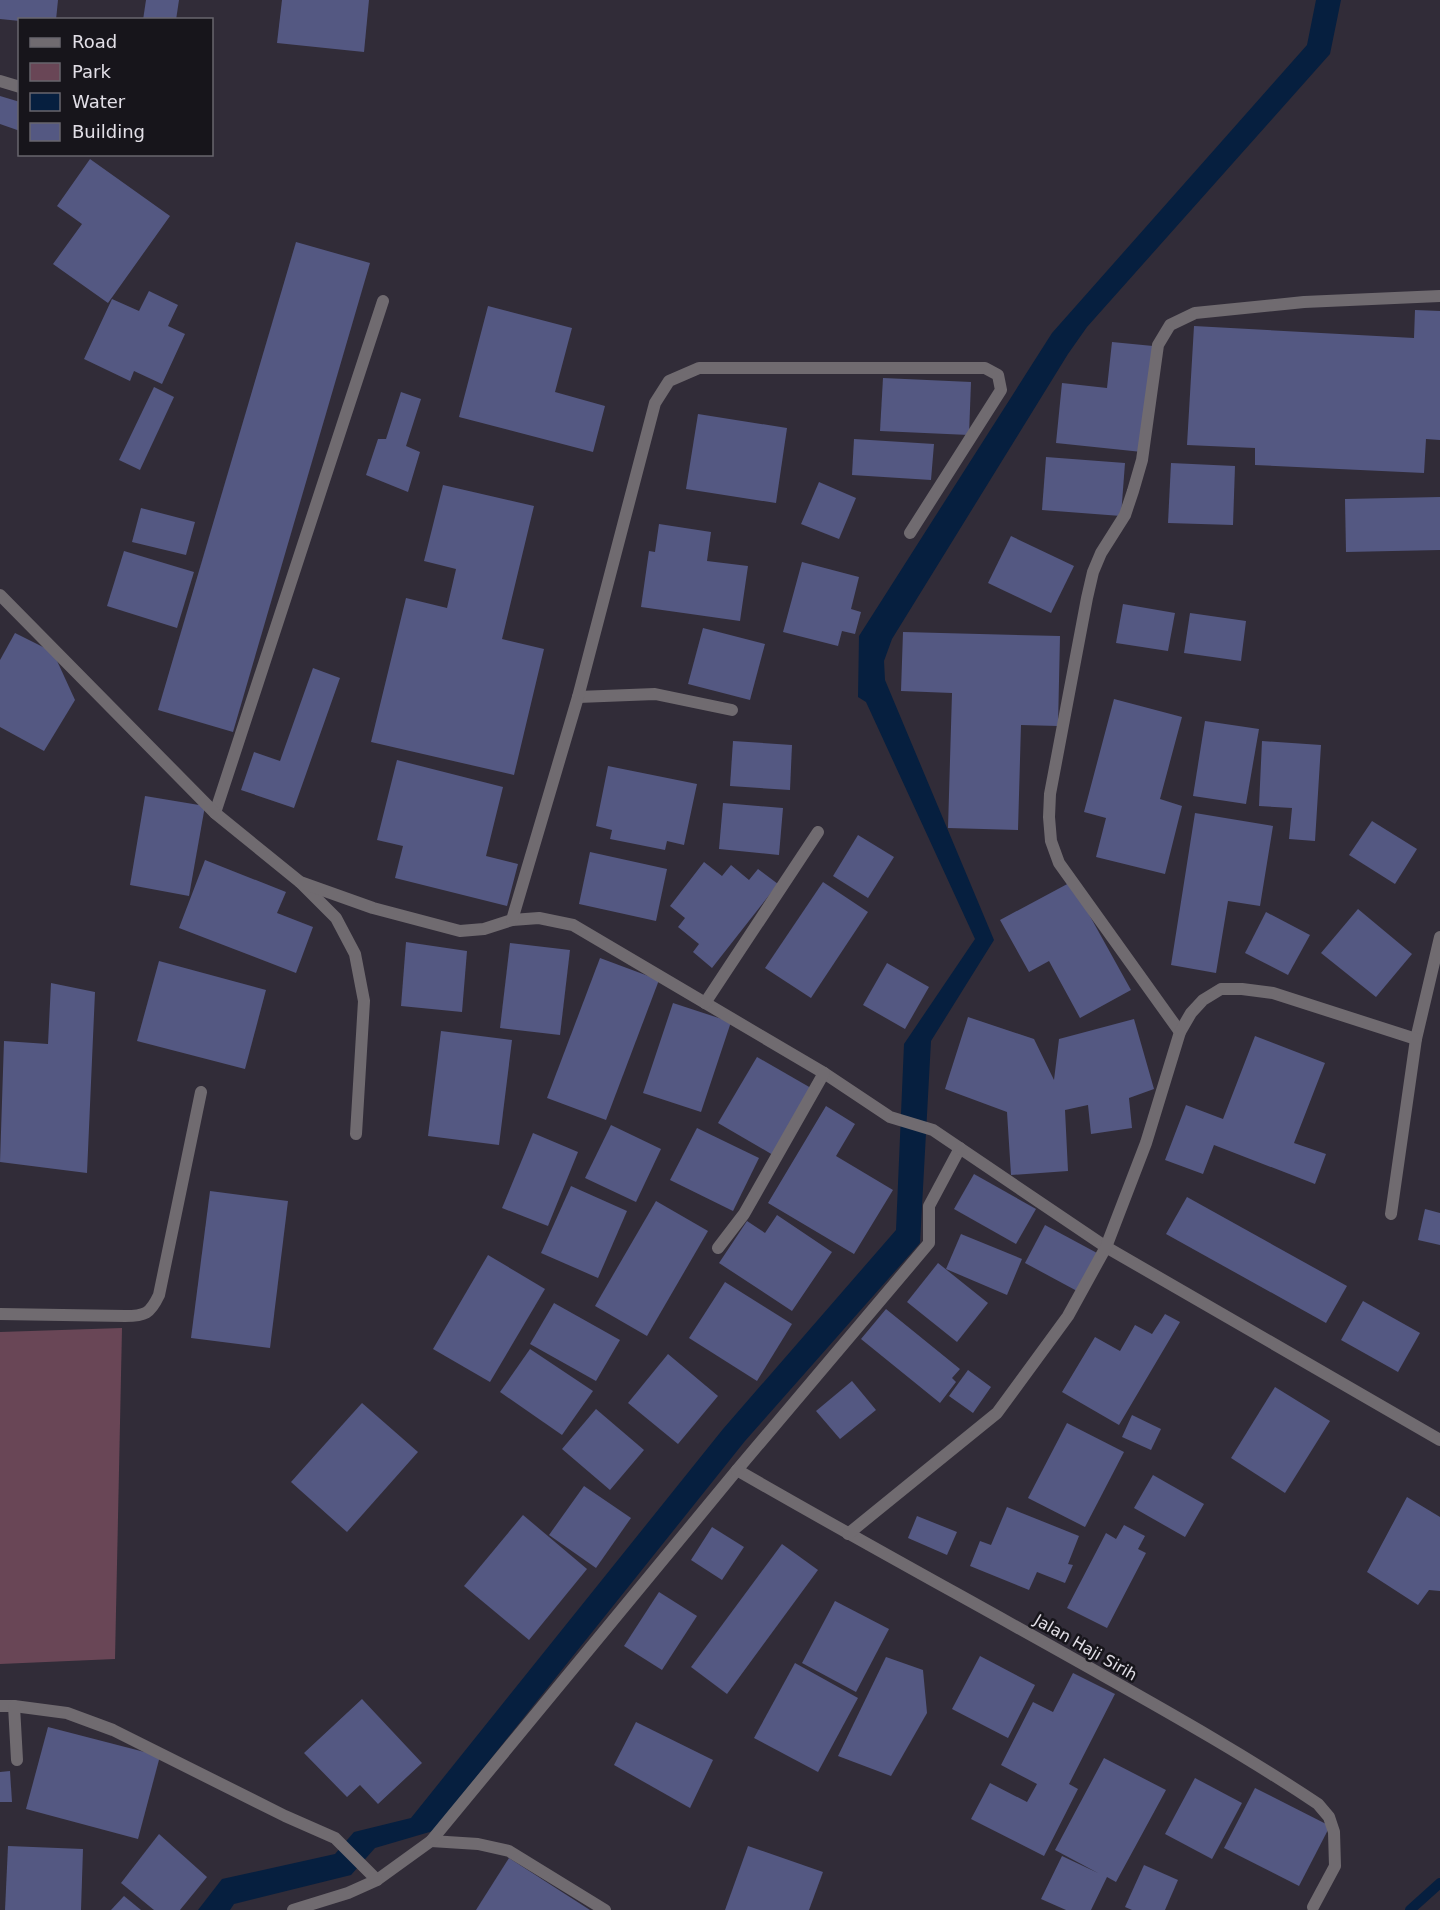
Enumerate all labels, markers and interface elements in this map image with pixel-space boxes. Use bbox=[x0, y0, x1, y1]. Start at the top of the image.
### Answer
legend bbox=[18, 18, 213, 156]
text: Road bbox=[72, 31, 117, 52]
text: Park bbox=[72, 61, 111, 82]
text: Water bbox=[72, 91, 126, 112]
text: Building bbox=[72, 121, 145, 142]
street label: Jalan Haji Sirih bbox=[1030, 1610, 1141, 1685]

